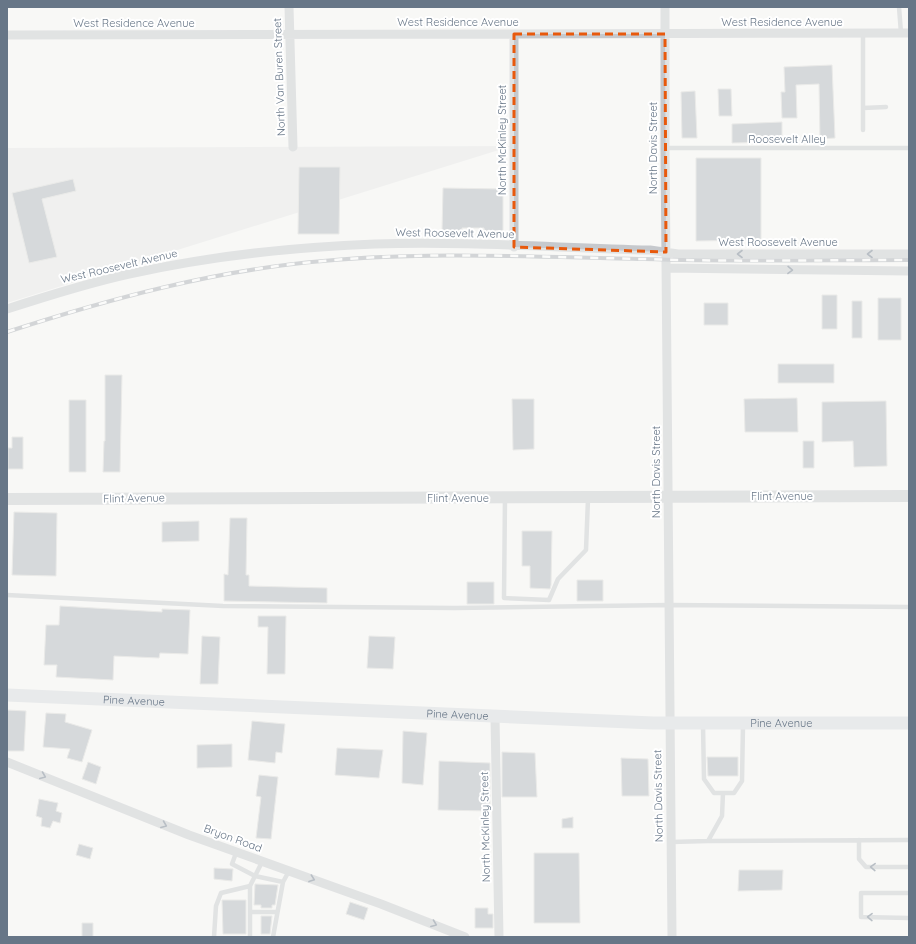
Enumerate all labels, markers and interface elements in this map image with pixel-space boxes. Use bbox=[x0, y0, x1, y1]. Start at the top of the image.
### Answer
street label: West Residence Avenue bbox=[397, 15, 519, 29]
street label: West Residence Avenue bbox=[721, 15, 843, 29]
street label: West Residence Avenue bbox=[73, 16, 195, 30]
street label: North Van Buren Street bbox=[270, 17, 288, 136]
street label: North McKinley Street bbox=[495, 84, 509, 195]
street label: North Davis Street bbox=[646, 101, 660, 194]
street label: Roosevelt Alley bbox=[748, 132, 826, 146]
street label: West Roosevelt Avenue bbox=[395, 225, 515, 241]
street label: West Roosevelt Avenue bbox=[718, 235, 838, 249]
street label: West Roosevelt Avenue bbox=[59, 246, 179, 286]
one-way arrow bbox=[737, 250, 743, 258]
one-way arrow bbox=[867, 250, 873, 258]
one-way arrow bbox=[787, 266, 793, 274]
street label: North Davis Street bbox=[649, 425, 663, 518]
street label: Flint Avenue bbox=[751, 489, 813, 503]
street label: Flint Avenue bbox=[103, 490, 165, 506]
street label: Flint Avenue bbox=[427, 491, 489, 505]
street label: Pine Avenue bbox=[103, 692, 165, 709]
street label: Pine Avenue bbox=[426, 706, 489, 723]
street label: Pine Avenue bbox=[750, 716, 812, 730]
street label: North Davis Street bbox=[650, 749, 666, 842]
street label: North McKinley Street bbox=[477, 771, 493, 882]
one-way arrow bbox=[40, 772, 47, 780]
one-way arrow bbox=[159, 820, 167, 828]
street label: Bryon Road bbox=[202, 821, 264, 855]
one-way arrow bbox=[870, 862, 876, 871]
one-way arrow bbox=[308, 875, 315, 883]
one-way arrow bbox=[867, 913, 873, 921]
one-way arrow bbox=[430, 920, 437, 928]

